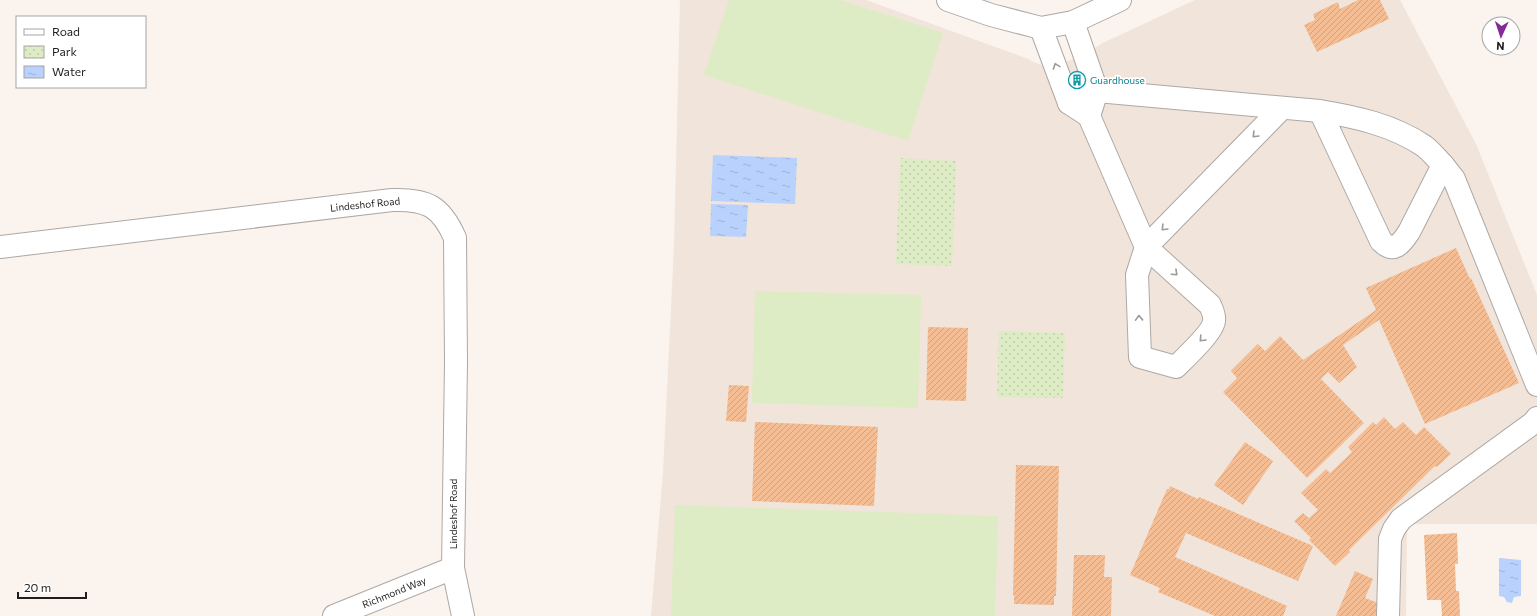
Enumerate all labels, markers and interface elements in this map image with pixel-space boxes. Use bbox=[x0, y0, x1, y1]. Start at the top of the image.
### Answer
legend bbox=[16, 16, 146, 88]
north arrow bbox=[1481, 16, 1521, 56]
text: Road bbox=[52, 24, 80, 38]
text: N bbox=[1496, 40, 1505, 53]
text: Park bbox=[52, 44, 78, 58]
one-way arrow bbox=[1053, 63, 1061, 70]
text: Water bbox=[52, 64, 86, 78]
building icon: Guardhouse bbox=[1067, 70, 1087, 90]
place label: Guardhouse bbox=[1090, 74, 1145, 86]
one-way arrow bbox=[1252, 130, 1260, 138]
street label: Lindeshof Road bbox=[329, 194, 401, 214]
one-way arrow bbox=[1161, 223, 1169, 231]
one-way arrow bbox=[1170, 268, 1178, 276]
one-way arrow bbox=[1135, 315, 1143, 321]
one-way arrow bbox=[1200, 335, 1207, 342]
street label: Lindeshof Road bbox=[447, 479, 459, 549]
scale bar bbox=[18, 574, 86, 600]
street label: Richmond Way bbox=[360, 574, 428, 610]
text: 20 m bbox=[24, 580, 51, 594]

